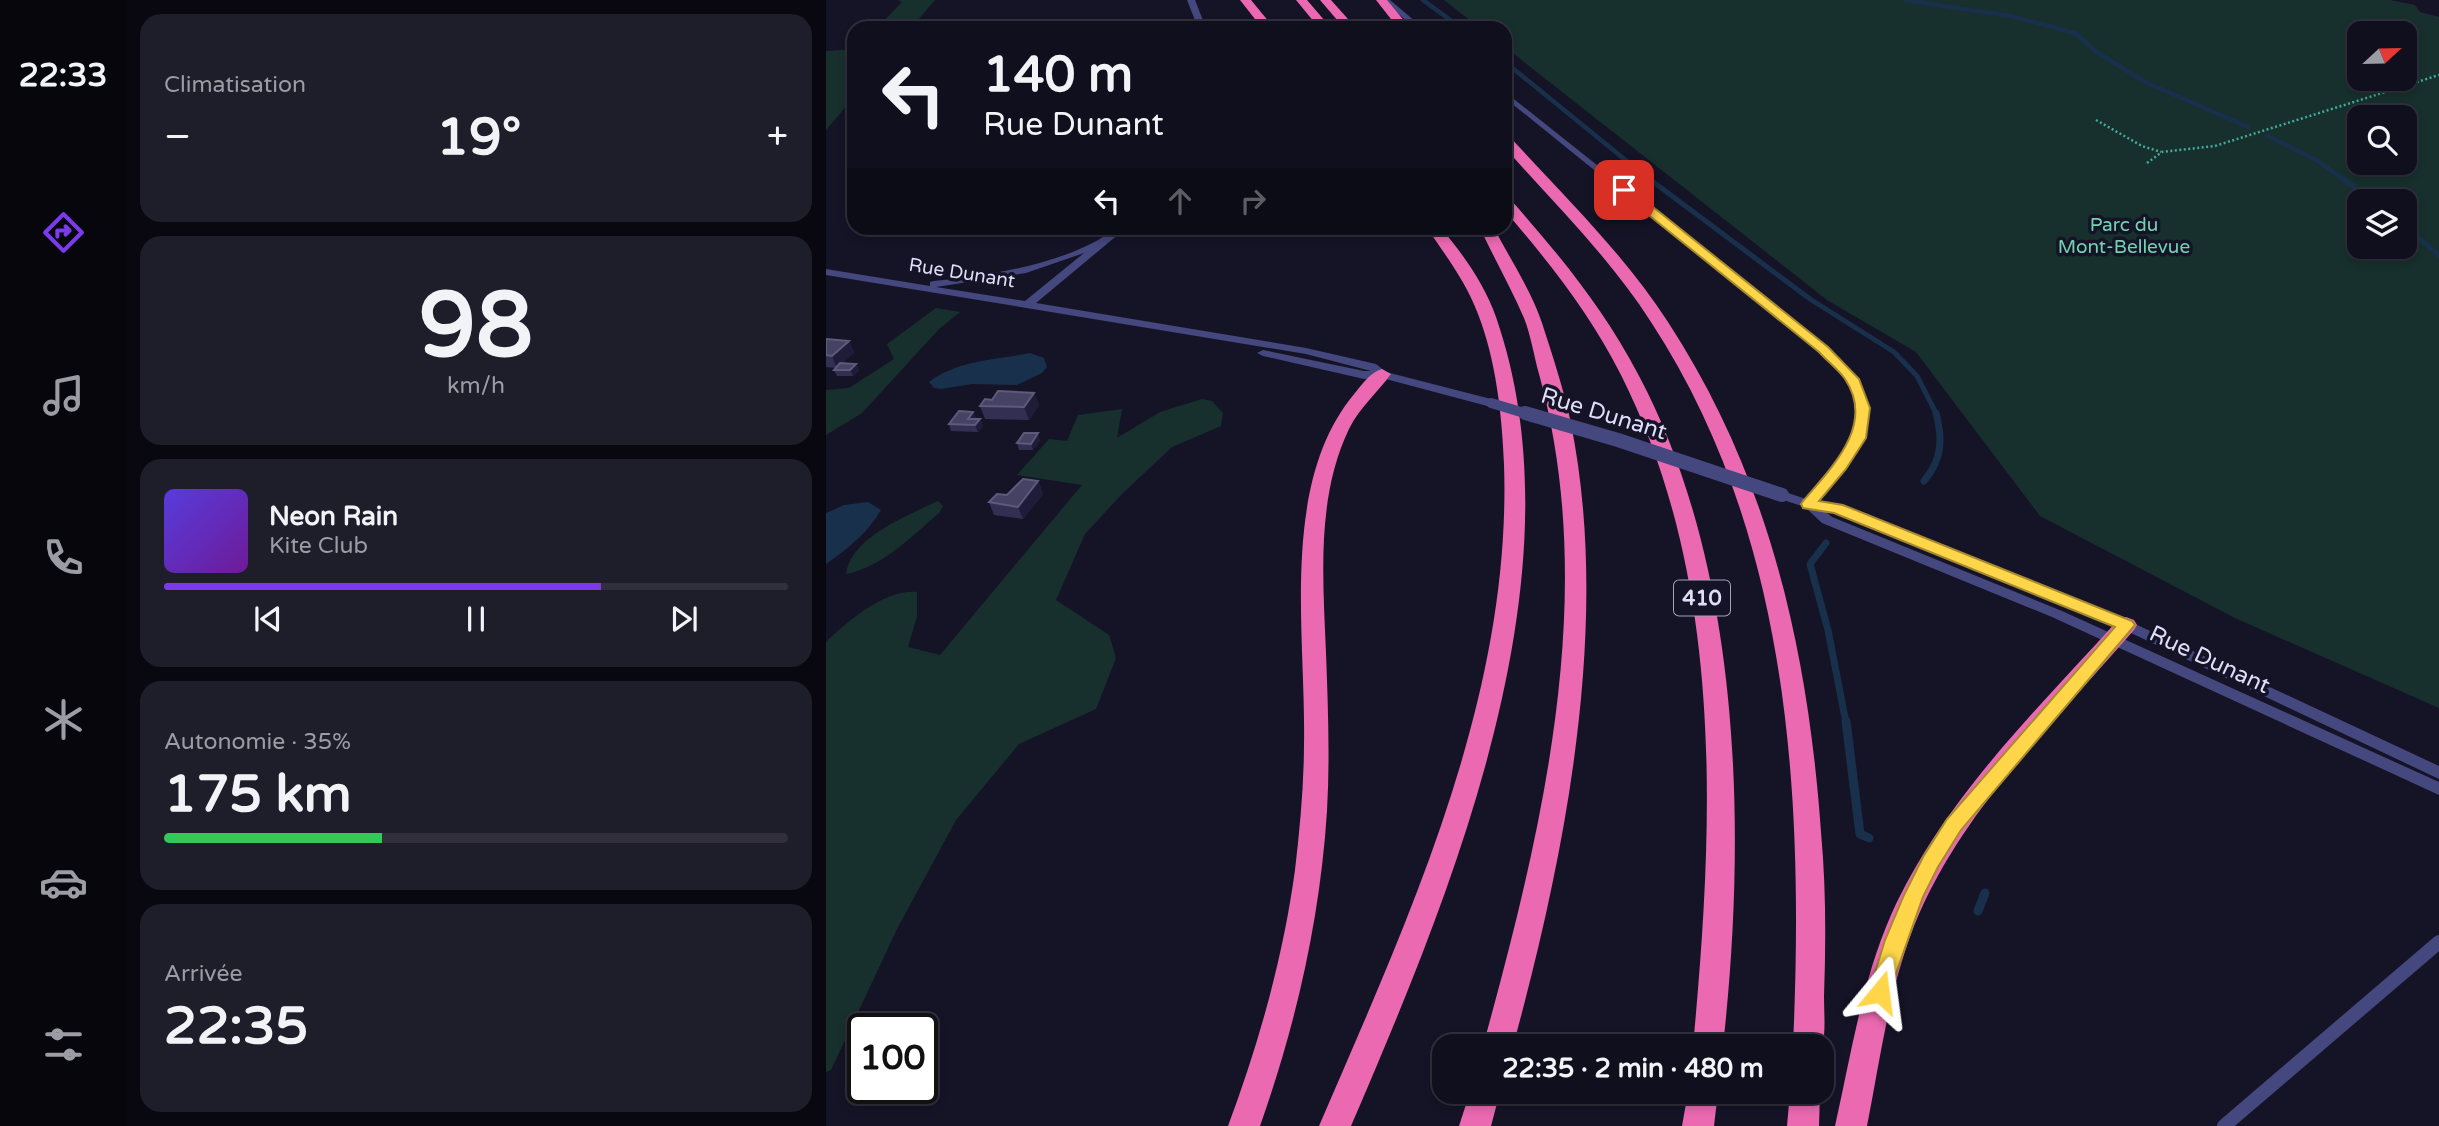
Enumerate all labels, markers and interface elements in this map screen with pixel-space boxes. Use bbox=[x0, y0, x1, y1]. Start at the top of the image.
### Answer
north arrow bbox=[2347, 21, 2417, 91]
map controls bbox=[2347, 21, 2417, 259]
text: 140 m bbox=[983, 46, 1133, 105]
icon: left bbox=[868, 49, 959, 140]
text: 22:33 bbox=[19, 57, 107, 95]
text: Climatisation bbox=[164, 71, 306, 99]
button: search bbox=[2347, 105, 2417, 175]
text: 19° bbox=[436, 106, 521, 169]
text: Rue Dunant bbox=[983, 106, 1164, 144]
text: − bbox=[164, 114, 191, 160]
text: + bbox=[767, 114, 788, 160]
pin bbox=[1594, 160, 1654, 220]
icon: arrive bbox=[1605, 171, 1643, 209]
icon: left bbox=[1088, 182, 1126, 220]
icon: ahead bbox=[1161, 182, 1199, 220]
icon: right bbox=[1234, 182, 1272, 220]
button: layers bbox=[2347, 189, 2417, 259]
icon: directions bbox=[39, 208, 88, 257]
park label: Parc du Mont-Bellevue bbox=[2058, 214, 2190, 258]
street label: Rue Dunant bbox=[907, 254, 1017, 292]
text: 98 bbox=[419, 271, 533, 381]
icon: music bbox=[39, 371, 88, 420]
text: km/h bbox=[447, 372, 505, 400]
street label: Rue Dunant bbox=[1537, 382, 1670, 446]
text: Neon Rain bbox=[269, 501, 398, 532]
text: Kite Club bbox=[269, 532, 368, 560]
icon: phone bbox=[39, 533, 88, 582]
road number: 410 bbox=[1674, 580, 1730, 616]
icon: previous bbox=[249, 600, 287, 638]
icon: pause bbox=[457, 600, 495, 638]
icon: next bbox=[665, 600, 703, 638]
street label: Rue Dunant bbox=[2145, 620, 2275, 700]
icon: climate bbox=[39, 695, 88, 744]
text: Autonomie · 35% bbox=[164, 728, 351, 756]
text: 175 km bbox=[164, 763, 352, 826]
icon: car bbox=[39, 858, 88, 907]
position arrow bbox=[1843, 955, 1917, 1029]
text: Arrivée bbox=[164, 960, 242, 988]
text: 22:35 bbox=[164, 995, 308, 1058]
speed limit sign: 100 bbox=[847, 1013, 938, 1104]
icon: filters bbox=[39, 1020, 88, 1069]
text: 22:35 · 2 min · 480 m bbox=[1502, 1053, 1764, 1084]

